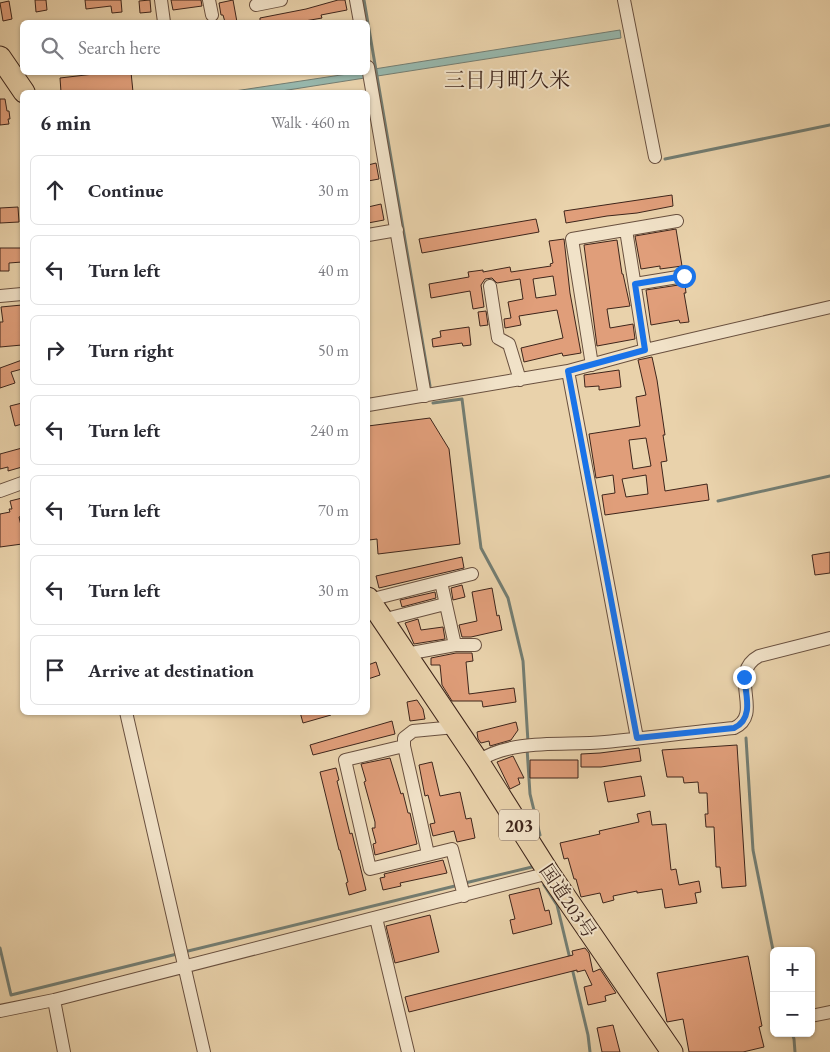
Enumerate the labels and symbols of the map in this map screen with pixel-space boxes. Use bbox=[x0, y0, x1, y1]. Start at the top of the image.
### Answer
district label: 三日月町久米 bbox=[444, 66, 570, 93]
route start bbox=[673, 265, 696, 288]
route end bbox=[733, 666, 756, 689]
road number: 203 bbox=[499, 810, 539, 840]
street label: 国道203号 bbox=[534, 859, 602, 943]

